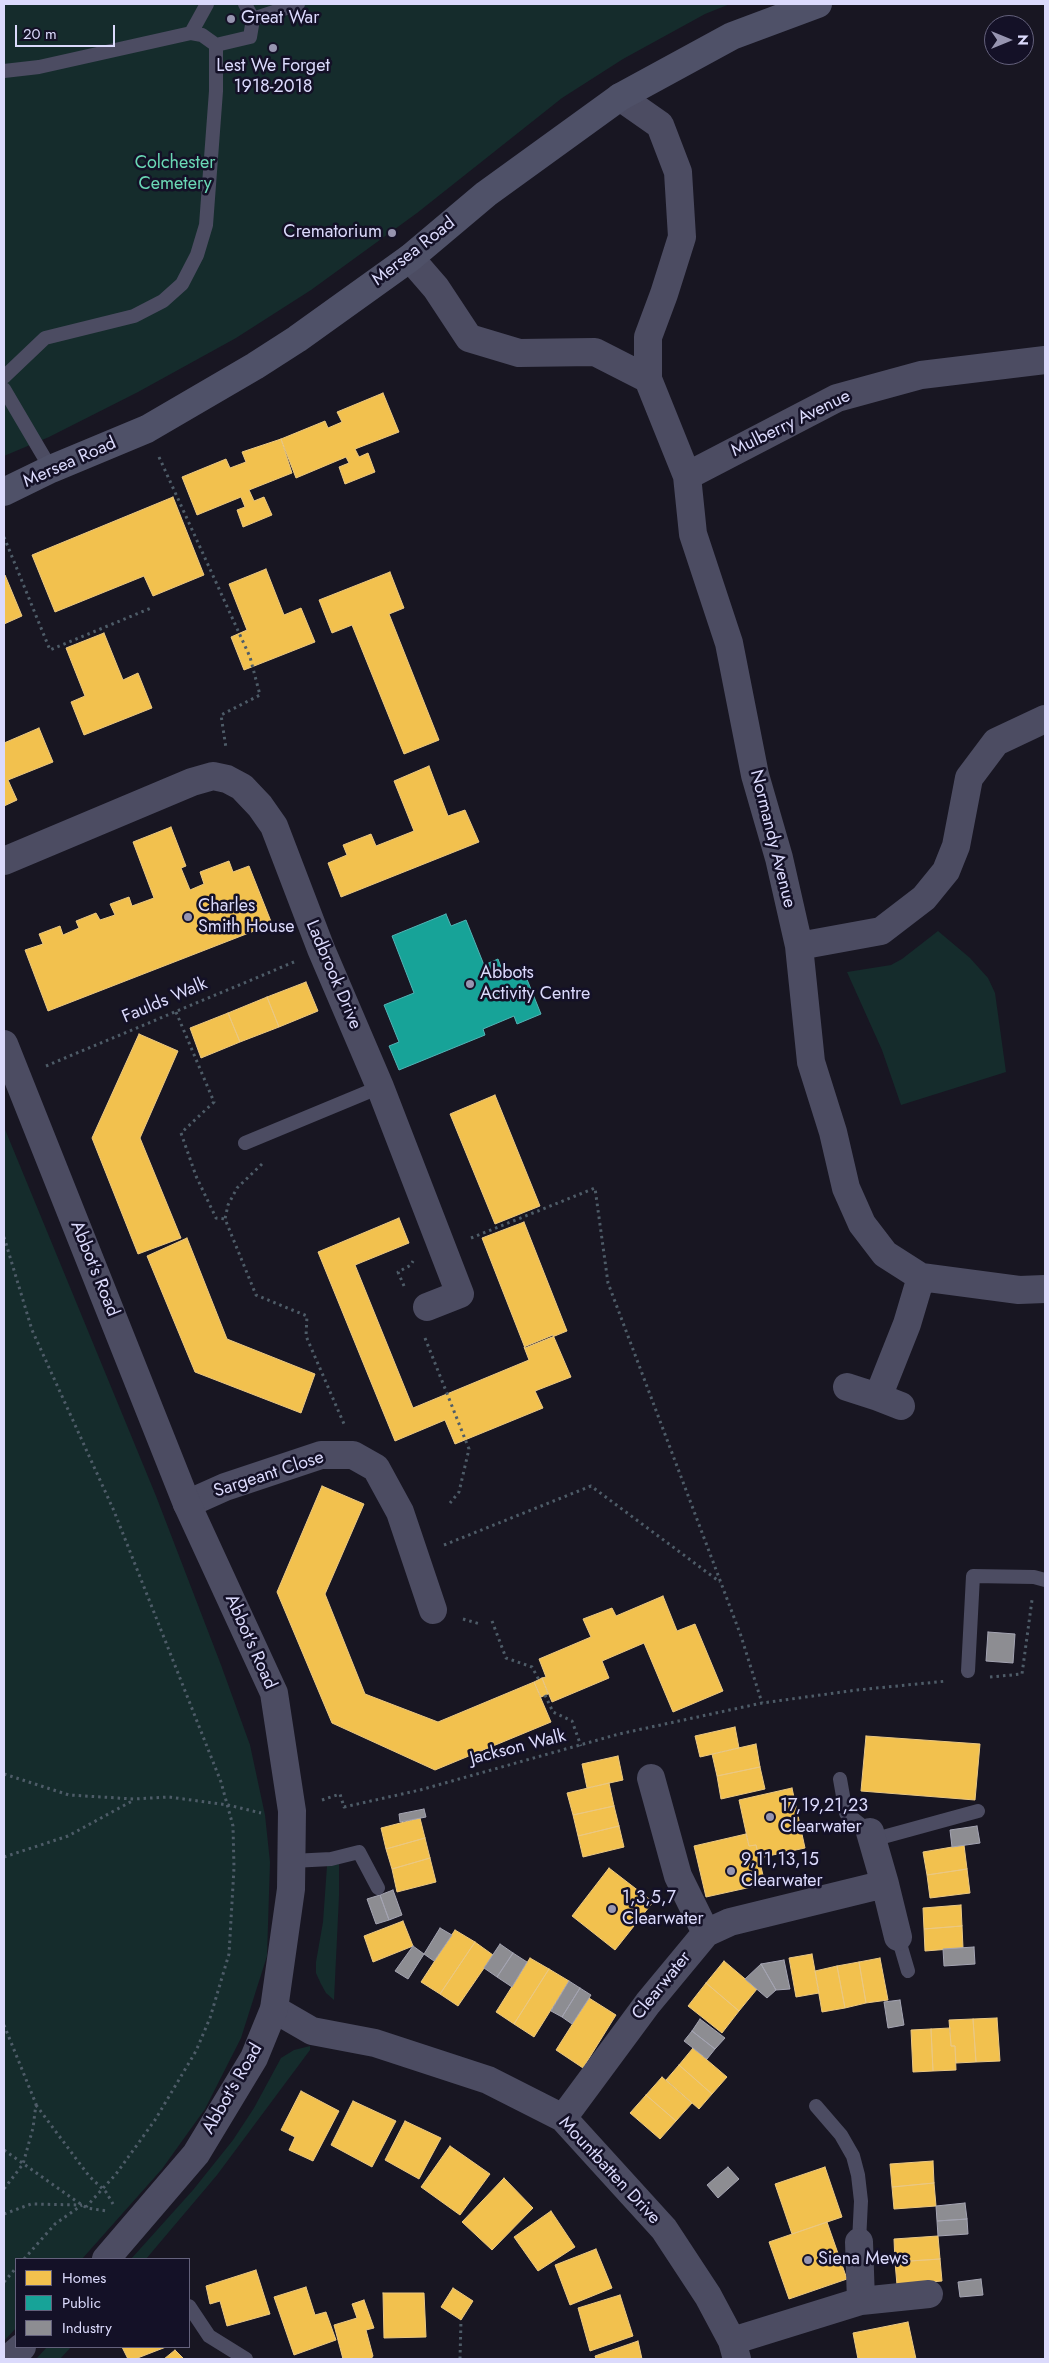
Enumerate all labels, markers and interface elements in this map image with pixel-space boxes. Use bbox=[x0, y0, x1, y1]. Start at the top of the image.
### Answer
place label: Great War bbox=[241, 8, 319, 30]
marker: Great War bbox=[225, 13, 237, 25]
scale bar bbox=[18, 15, 118, 47]
north arrow bbox=[984, 15, 1034, 65]
text: 20 m bbox=[23, 23, 57, 45]
text: N bbox=[1013, 34, 1033, 46]
marker: Lest We Forget 1918-2018 bbox=[267, 42, 279, 54]
place label: Lest We Forget 1918-2018 bbox=[216, 56, 330, 98]
park label: Colchester Cemetery bbox=[135, 153, 215, 195]
street label: Mersea Road bbox=[368, 213, 460, 291]
place label: Crematorium bbox=[283, 222, 382, 244]
marker: Crematorium bbox=[386, 227, 398, 239]
street label: Mulberry Avenue bbox=[728, 386, 854, 462]
street label: Mersea Road bbox=[20, 433, 120, 493]
street label: Normandy Avenue bbox=[744, 768, 800, 910]
place label: Charles Smith House bbox=[198, 896, 294, 939]
marker: Charles Smith House bbox=[182, 911, 194, 923]
street label: Ladbrook Drive bbox=[300, 917, 366, 1033]
place label: Abbots Activity Centre bbox=[480, 963, 590, 1006]
street label: Faulds Walk bbox=[119, 973, 211, 1029]
marker: Abbots Activity Centre bbox=[464, 978, 476, 990]
street label: Abbot's Road bbox=[65, 1218, 123, 1320]
street label: Sargeant Close bbox=[211, 1447, 327, 1503]
street label: Abbot's Road bbox=[220, 1591, 280, 1693]
street label: Jackson Walk bbox=[468, 1726, 568, 1770]
place label: 17,19,21,23 Clearwater bbox=[780, 1796, 868, 1838]
marker: 17,19,21,23 Clearwater bbox=[764, 1811, 776, 1823]
place label: 9,11,13,15 Clearwater bbox=[741, 1850, 823, 1892]
marker: 9,11,13,15 Clearwater bbox=[725, 1865, 737, 1877]
place label: 1,3,5,7 Clearwater bbox=[622, 1888, 704, 1930]
marker: 1,3,5,7 Clearwater bbox=[606, 1903, 618, 1915]
street label: Clearwater bbox=[628, 1947, 696, 2025]
street label: Abbot's Road bbox=[198, 2040, 268, 2138]
street label: Mountbatten Drive bbox=[554, 2113, 664, 2229]
place label: Siena Mews bbox=[818, 2249, 908, 2271]
marker: Siena Mews bbox=[802, 2254, 814, 2266]
legend bbox=[15, 2258, 190, 2348]
text: Homes bbox=[62, 2267, 106, 2289]
text: Public bbox=[62, 2292, 101, 2314]
text: Industry bbox=[62, 2317, 112, 2339]

